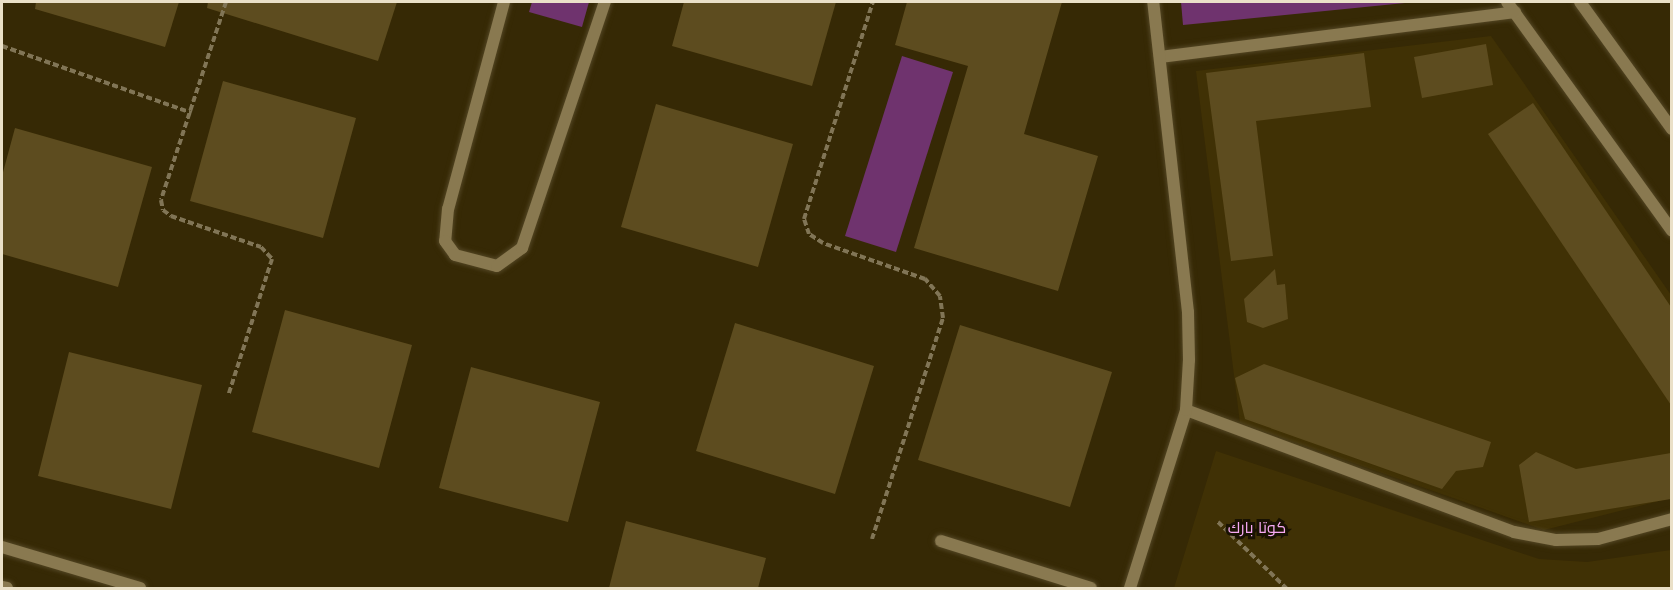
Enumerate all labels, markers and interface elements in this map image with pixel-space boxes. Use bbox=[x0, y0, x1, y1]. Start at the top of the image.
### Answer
park label: كوتا بارك bbox=[1228, 518, 1286, 538]

